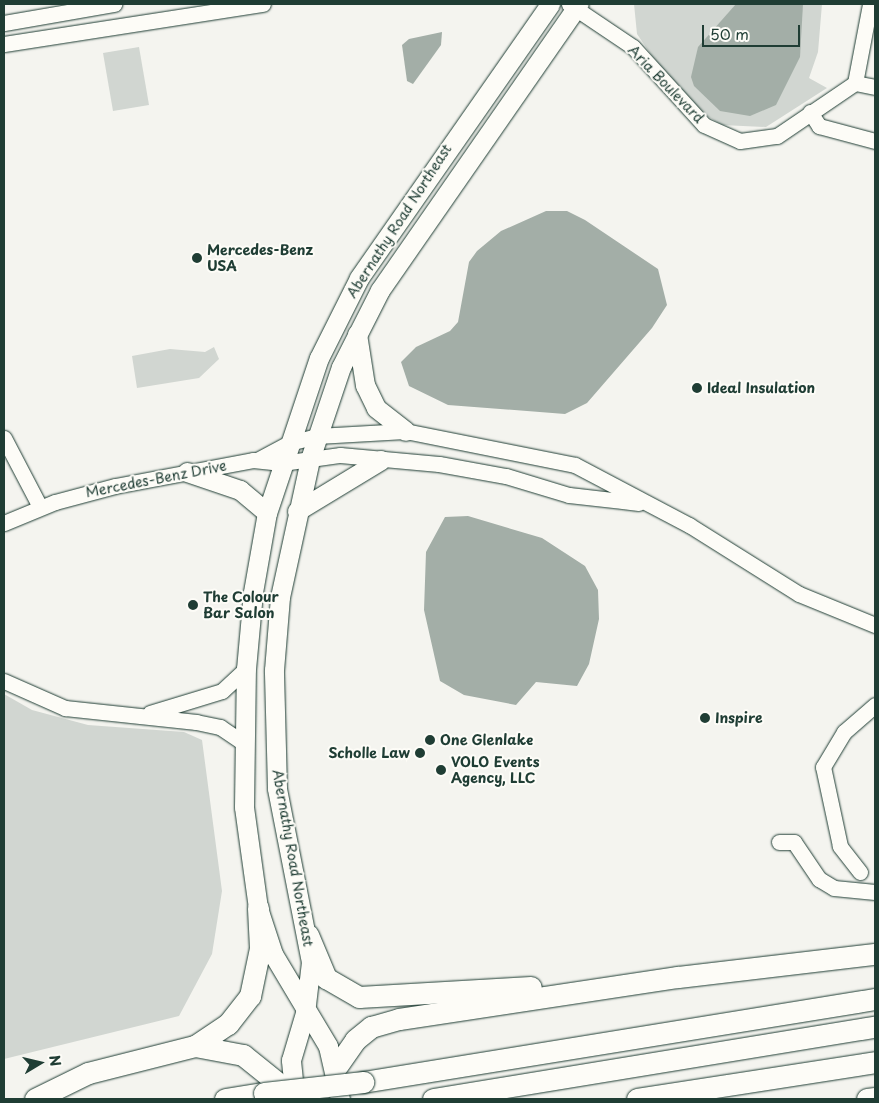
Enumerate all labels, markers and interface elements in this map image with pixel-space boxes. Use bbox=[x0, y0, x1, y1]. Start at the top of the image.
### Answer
scale bar bbox=[704, 15, 802, 47]
text: 50 m bbox=[710, 22, 749, 45]
street label: Aria Boulevard bbox=[625, 42, 707, 126]
street label: Abernathy Road Northeast bbox=[342, 140, 456, 302]
place label: Mercedes-Benz USA bbox=[207, 242, 313, 274]
marker: Mercedes-Benz USA bbox=[191, 252, 203, 264]
place label: Ideal Insulation bbox=[707, 380, 815, 396]
marker: Ideal Insulation bbox=[691, 382, 703, 394]
street label: Mercedes-Benz Drive bbox=[84, 457, 228, 501]
place label: The Colour Bar Salon bbox=[203, 589, 280, 622]
marker: The Colour Bar Salon bbox=[187, 599, 199, 611]
place label: Inspire bbox=[715, 710, 763, 726]
marker: Inspire bbox=[699, 712, 711, 724]
place label: One Glenlake bbox=[440, 732, 533, 748]
marker: One Glenlake bbox=[424, 734, 436, 746]
place label: Scholle Law bbox=[328, 745, 410, 761]
marker: Scholle Law bbox=[414, 747, 426, 759]
place label: VOLO Events Agency, LLC bbox=[451, 754, 540, 786]
marker: VOLO Events Agency, LLC bbox=[435, 764, 447, 776]
street label: Abernathy Road Northeast bbox=[269, 767, 317, 949]
north arrow bbox=[15, 1038, 65, 1088]
text: N bbox=[44, 1053, 67, 1068]

